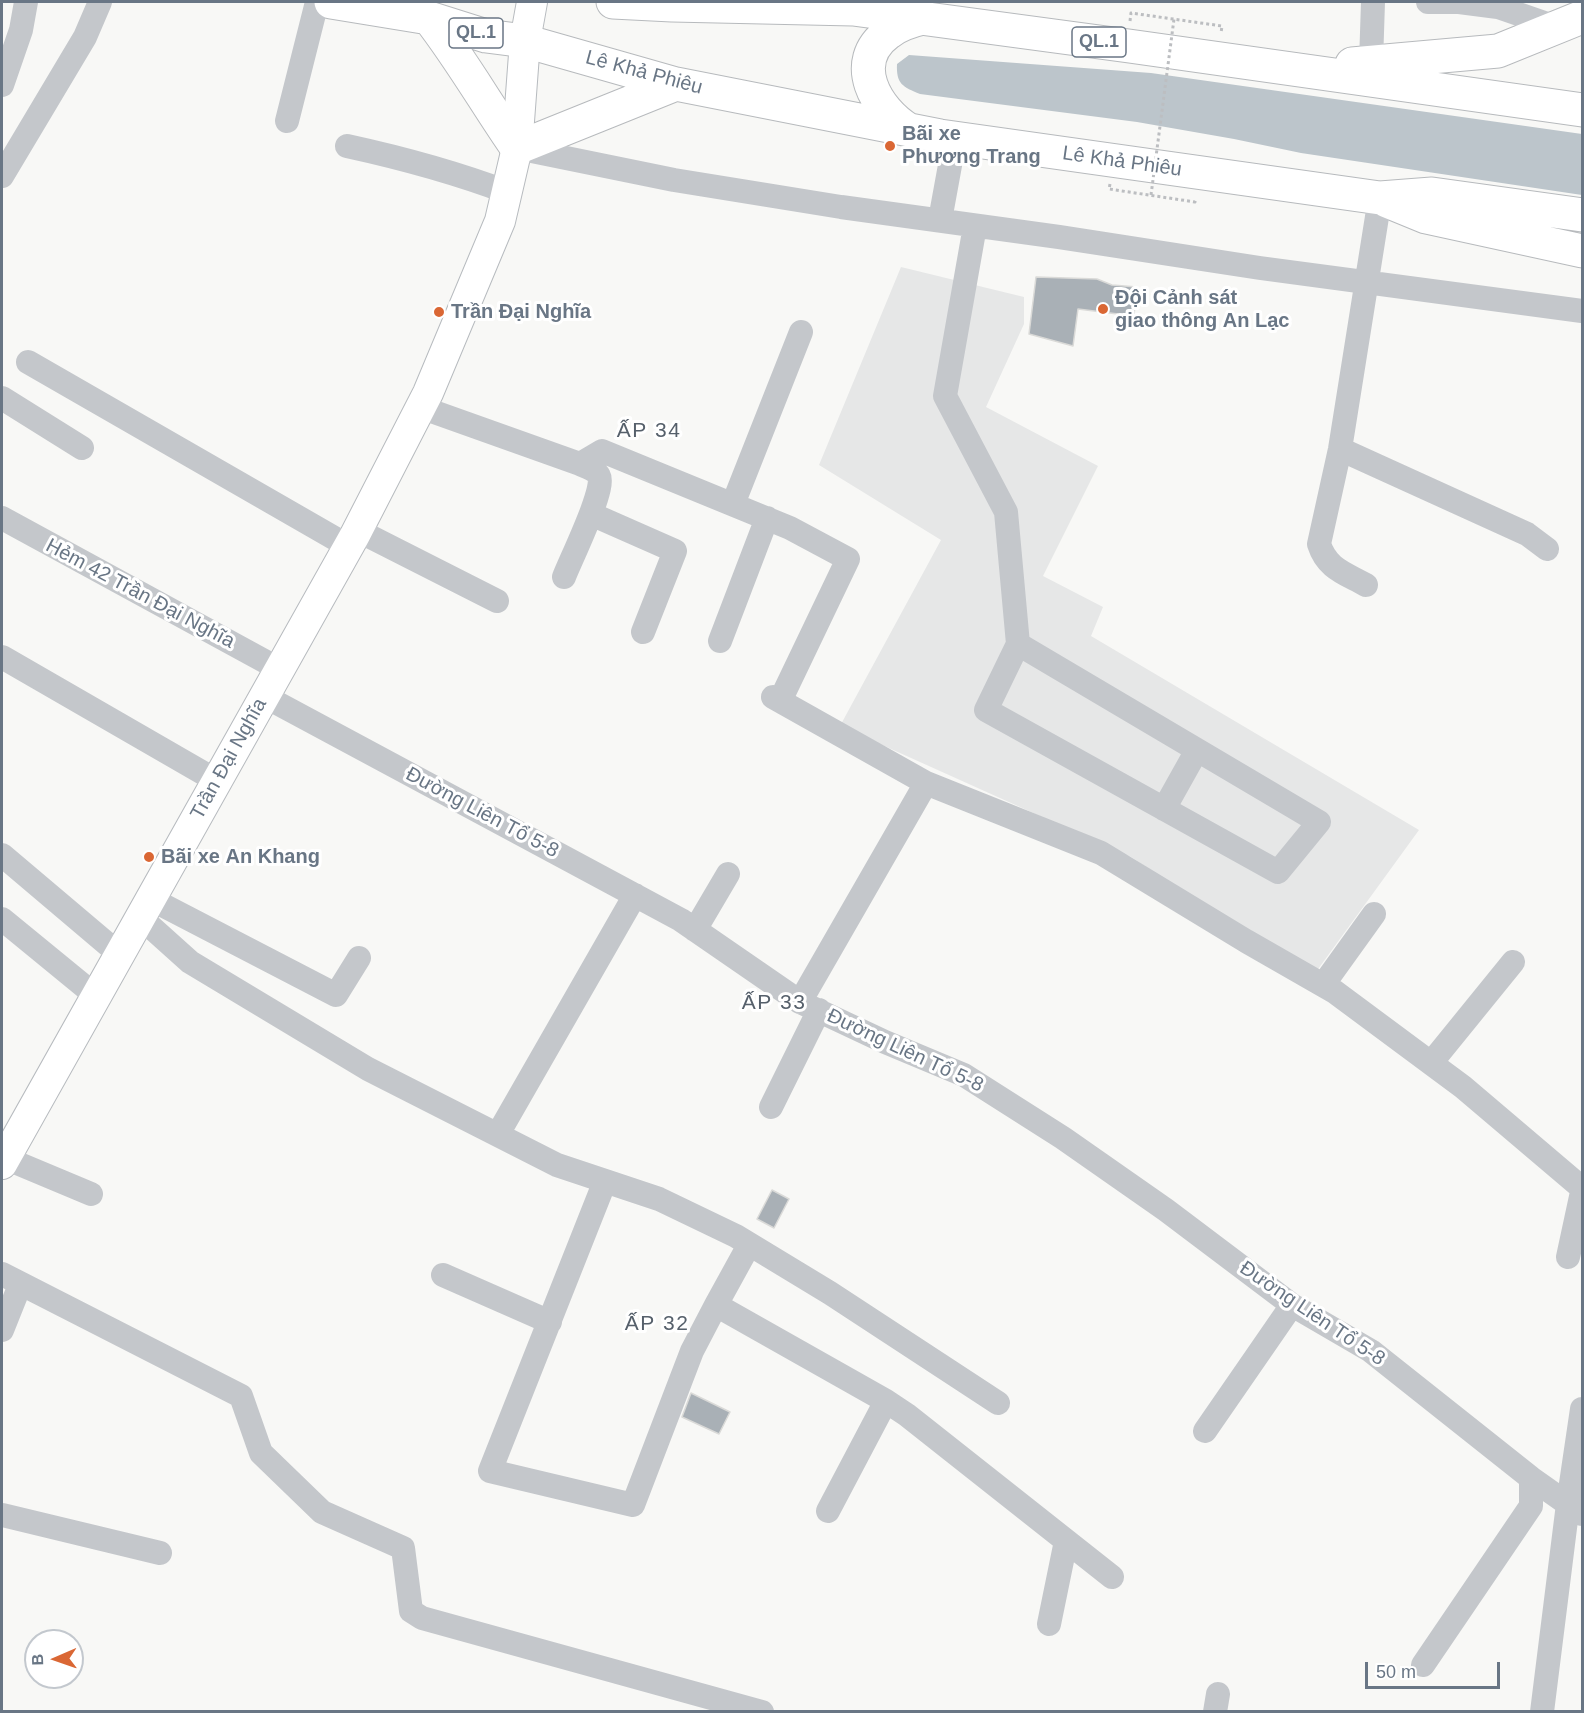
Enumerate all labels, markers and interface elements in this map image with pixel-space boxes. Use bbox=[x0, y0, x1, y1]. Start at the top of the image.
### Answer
road number: QL.1 bbox=[449, 18, 503, 48]
road number: QL.1 bbox=[1072, 27, 1126, 57]
street label: Lê Khả Phiêu bbox=[583, 46, 705, 100]
place label: Bãi xe Phương Trang bbox=[902, 122, 1041, 169]
marker: Bãi xe Phương Trang bbox=[883, 139, 897, 153]
street label: Lê Khả Phiêu bbox=[1061, 142, 1183, 182]
place label: Đội Cảnh sát giao thông An Lạc bbox=[1115, 286, 1289, 333]
place label: Trần Đại Nghĩa bbox=[451, 300, 591, 324]
marker: Đội Cảnh sát giao thông An Lạc bbox=[1096, 302, 1110, 316]
marker: Trần Đại Nghĩa bbox=[432, 305, 446, 319]
district label: ẤP 34 bbox=[617, 418, 681, 444]
street label: Hẻm 42 Trần Đại Nghĩa bbox=[41, 534, 239, 654]
street label: Trần Đại Nghĩa bbox=[186, 694, 272, 824]
street label: Đường Liên Tổ 5-8 bbox=[401, 763, 563, 863]
place label: Bãi xe An Khang bbox=[161, 845, 320, 869]
marker: Bãi xe An Khang bbox=[142, 850, 156, 864]
district label: ẤP 33 bbox=[742, 990, 806, 1016]
street label: Đường Liên Tổ 5-8 bbox=[823, 1004, 987, 1098]
street label: Đường Liên Tổ 5-8 bbox=[1235, 1257, 1389, 1371]
district label: ẤP 32 bbox=[625, 1311, 689, 1337]
north arrow bbox=[24, 1629, 84, 1689]
scale bar bbox=[1368, 1650, 1503, 1688]
text: B bbox=[29, 1654, 46, 1666]
text: 50 m bbox=[1376, 1662, 1416, 1682]

